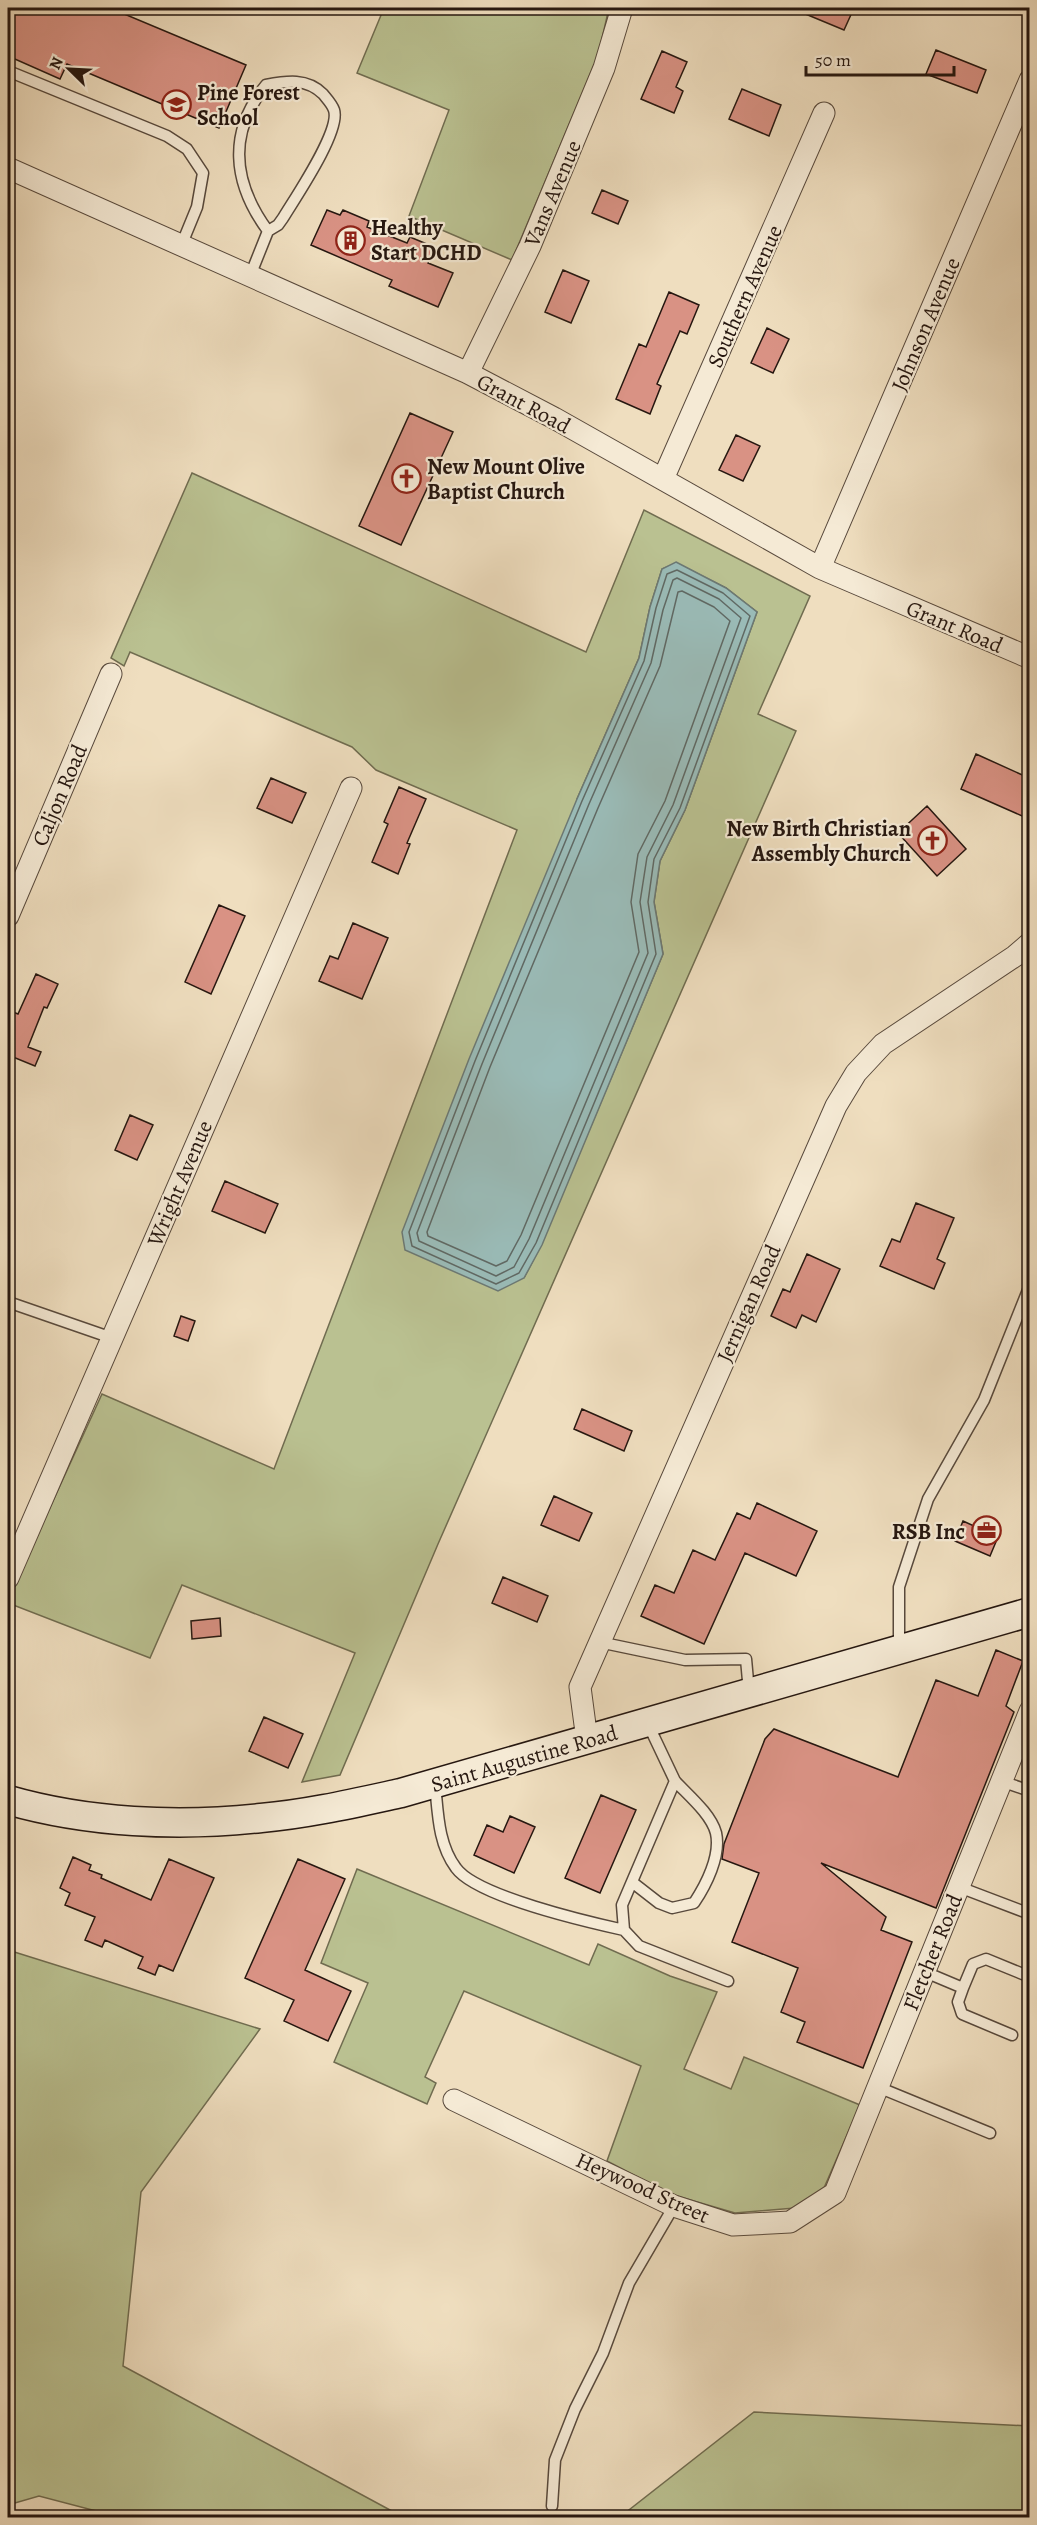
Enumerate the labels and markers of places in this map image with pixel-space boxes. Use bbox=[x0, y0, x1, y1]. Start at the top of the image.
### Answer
place label: Pine Forest School bbox=[197, 78, 300, 133]
school or university icon: Pine Forest School bbox=[160, 89, 192, 121]
place label: Healthy Start DCHD bbox=[371, 213, 482, 268]
building icon: Healthy Start DCHD bbox=[334, 224, 366, 256]
place label: New Mount Olive Baptist Church bbox=[427, 452, 585, 507]
church icon: New Mount Olive Baptist Church bbox=[390, 463, 422, 495]
place label: New Birth Christian Assembly Church bbox=[726, 814, 911, 869]
church icon: New Birth Christian Assembly Church bbox=[916, 825, 948, 857]
office icon: RSB Inc bbox=[970, 1515, 1002, 1547]
place label: RSB Inc bbox=[892, 1517, 965, 1547]

